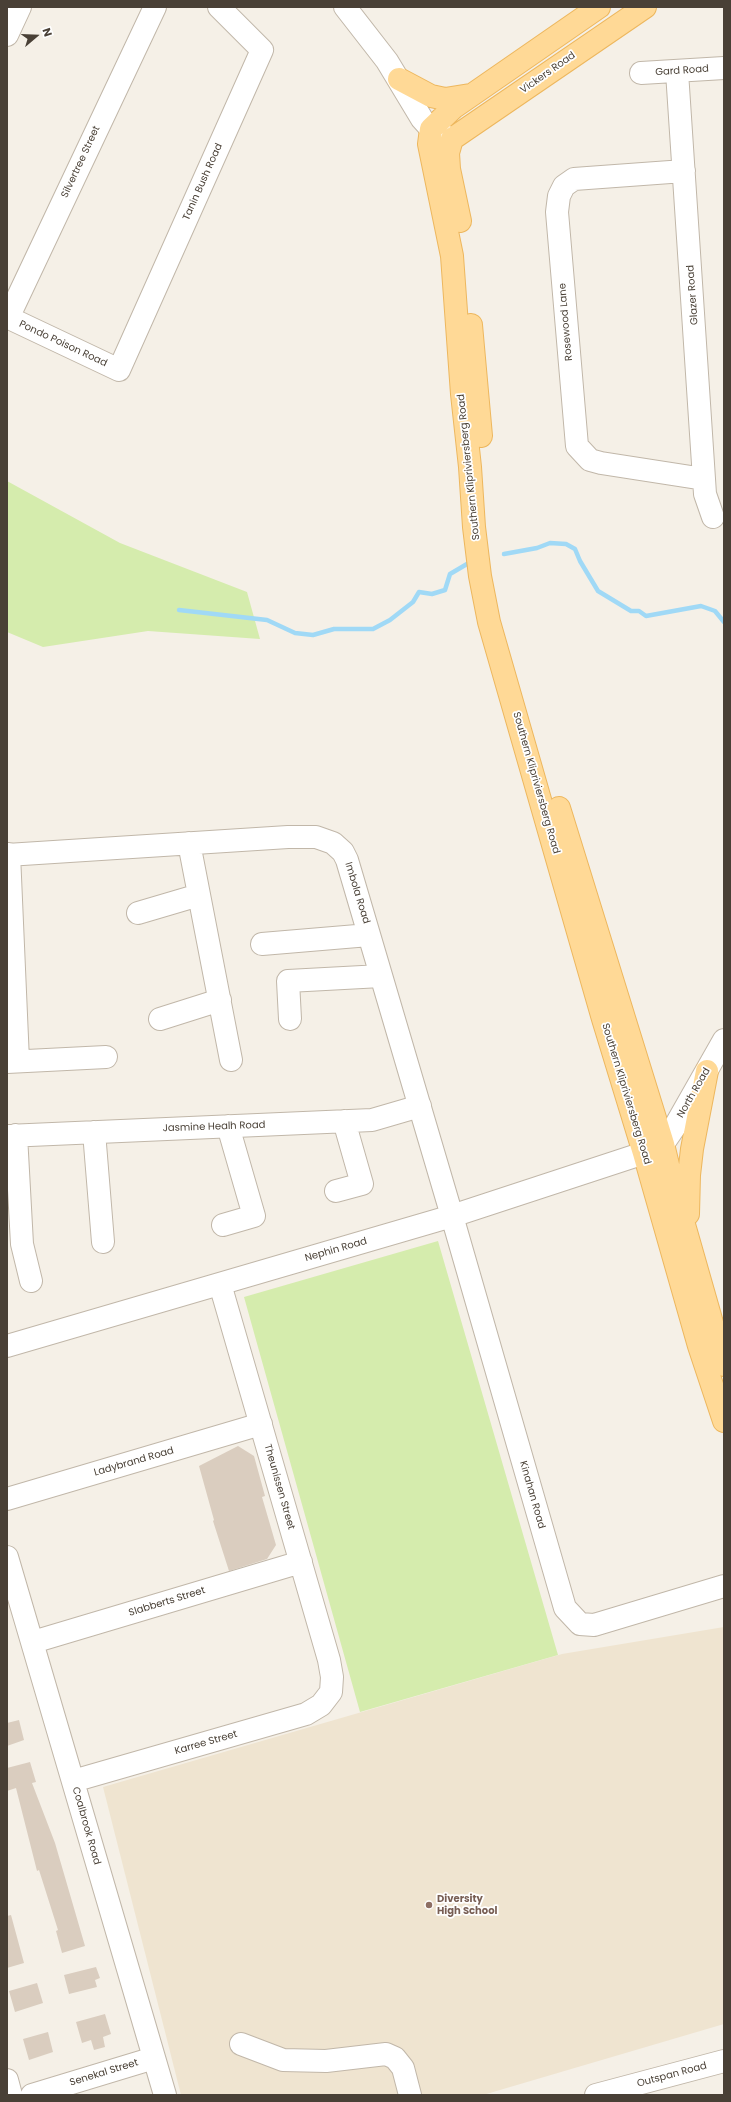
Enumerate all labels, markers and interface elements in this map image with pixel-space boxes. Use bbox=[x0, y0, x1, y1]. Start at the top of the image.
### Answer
north arrow bbox=[16, 16, 56, 56]
text: N bbox=[38, 26, 56, 39]
street label: Vickers Road bbox=[518, 50, 578, 96]
street label: Gard Road bbox=[655, 63, 709, 79]
street label: Silvertree Street bbox=[59, 124, 103, 200]
street label: Tanin Bush Road bbox=[181, 142, 225, 222]
street label: Glazer Road bbox=[685, 265, 701, 325]
street label: Rosewood Lane bbox=[557, 283, 575, 361]
street label: Pondo Poison Road bbox=[17, 318, 109, 370]
street label: Southern Klipriviersberg Road bbox=[455, 393, 483, 541]
street label: Southern Klipriviersberg Road bbox=[510, 711, 562, 855]
street label: Imbola Road bbox=[342, 861, 372, 925]
street label: Southern Klipriviersberg Road bbox=[599, 1022, 653, 1166]
street label: North Road bbox=[675, 1066, 713, 1120]
street label: Jasmine Healh Road bbox=[162, 1119, 266, 1135]
street label: Nephin Road bbox=[304, 1235, 368, 1265]
street label: Theunissen Street bbox=[261, 1443, 297, 1531]
street label: Ladybrand Road bbox=[93, 1445, 175, 1479]
street label: Kinahan Road bbox=[517, 1460, 547, 1530]
street label: Slabberts Street bbox=[127, 1585, 207, 1619]
street label: Karree Street bbox=[173, 1728, 239, 1758]
street label: Coalbrook Road bbox=[69, 1786, 103, 1866]
place label: Diversity High School bbox=[437, 1893, 498, 1916]
marker: Diversity High School bbox=[424, 1900, 434, 1910]
street label: Senekal Street bbox=[68, 2057, 140, 2089]
street label: Outspan Road bbox=[636, 2060, 708, 2090]

